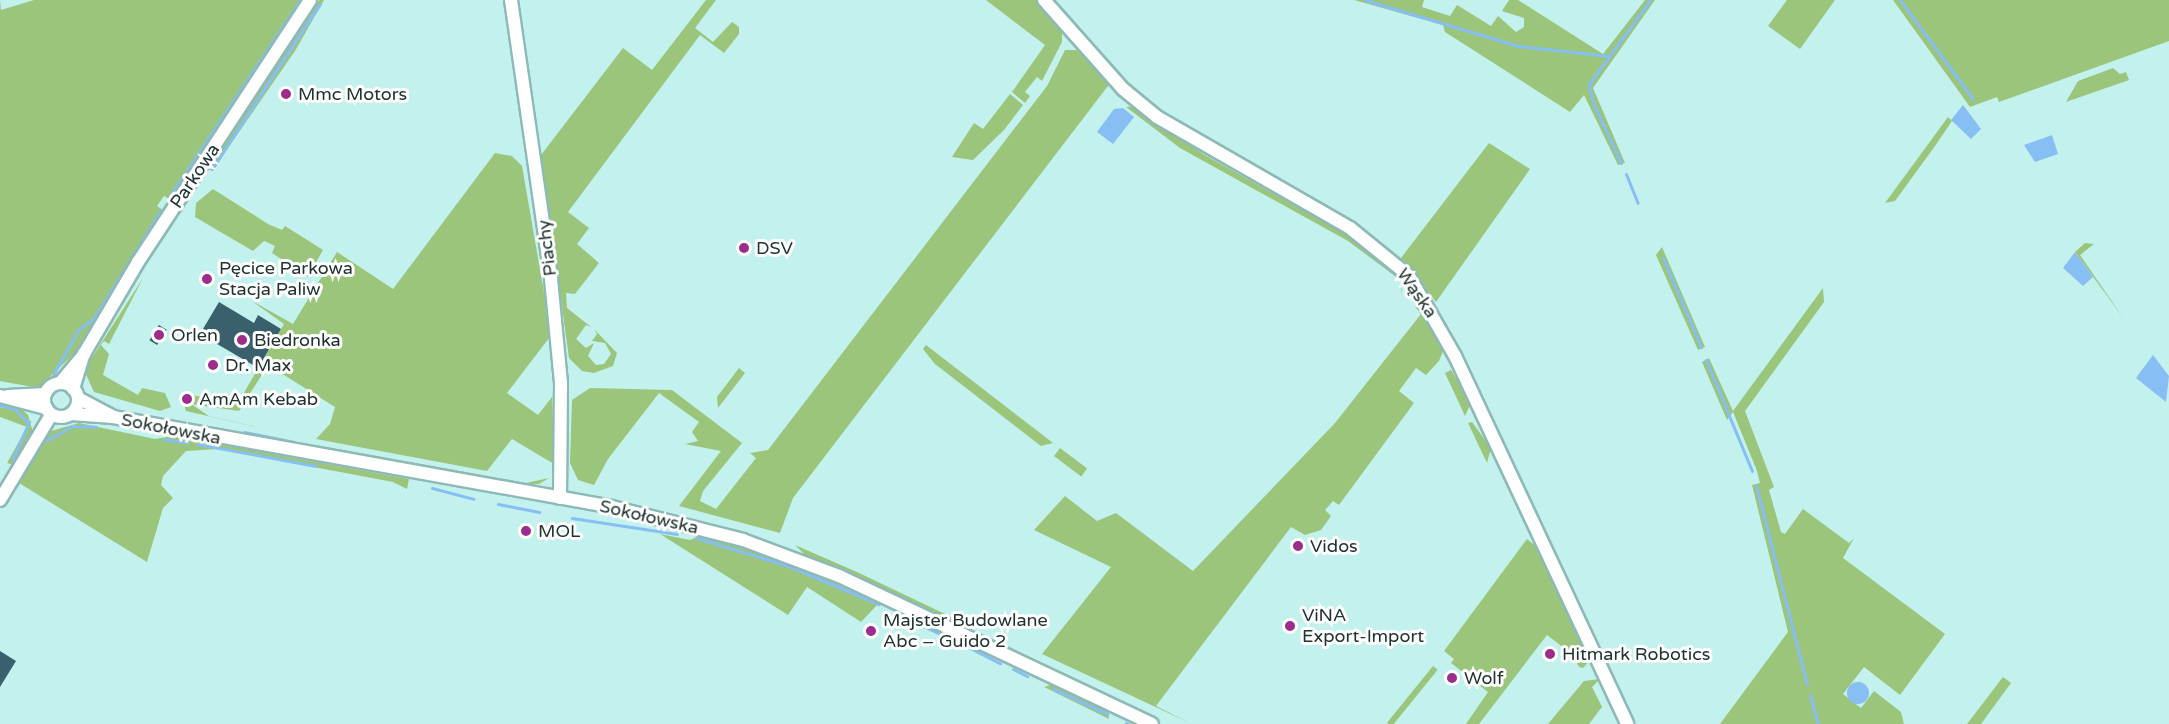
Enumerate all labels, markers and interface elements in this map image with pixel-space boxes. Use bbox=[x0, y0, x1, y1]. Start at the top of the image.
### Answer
place label: Mmc Motors bbox=[298, 83, 407, 105]
marker: Mmc Motors bbox=[279, 87, 293, 101]
street label: Parkowa bbox=[166, 140, 224, 212]
street label: Piachy bbox=[533, 219, 561, 277]
place label: DSV bbox=[756, 237, 793, 259]
marker: DSV bbox=[737, 241, 751, 255]
place label: Pęcice Parkowa Stacja Paliw bbox=[219, 258, 353, 300]
street label: Wąska bbox=[1392, 264, 1442, 322]
marker: Pęcice Parkowa Stacja Paliw bbox=[200, 272, 214, 286]
place label: Orlen bbox=[171, 324, 218, 346]
marker: Orlen bbox=[152, 328, 166, 342]
place label: Biedronka bbox=[254, 329, 341, 351]
marker: Biedronka bbox=[235, 333, 249, 347]
place label: Dr. Max bbox=[225, 354, 291, 376]
marker: Dr. Max bbox=[206, 358, 220, 372]
place label: AmAm Kebab bbox=[199, 388, 318, 410]
marker: AmAm Kebab bbox=[180, 392, 194, 406]
street label: Sokołowska bbox=[119, 409, 223, 449]
street label: Sokołowska bbox=[597, 495, 701, 539]
place label: MOL bbox=[538, 520, 580, 542]
marker: MOL bbox=[519, 524, 533, 538]
place label: Vidos bbox=[1310, 535, 1358, 557]
marker: Vidos bbox=[1291, 539, 1305, 553]
place label: ViNA Export-Import bbox=[1302, 605, 1424, 648]
place label: Majster Budowlane Abc – Guido 2 bbox=[883, 610, 1048, 652]
marker: ViNA Export-Import bbox=[1283, 619, 1297, 633]
marker: Majster Budowlane Abc – Guido 2 bbox=[864, 624, 878, 638]
place label: Hitmark Robotics bbox=[1562, 643, 1710, 665]
marker: Hitmark Robotics bbox=[1543, 647, 1557, 661]
place label: Wolf bbox=[1464, 667, 1504, 689]
marker: Wolf bbox=[1445, 671, 1459, 685]

